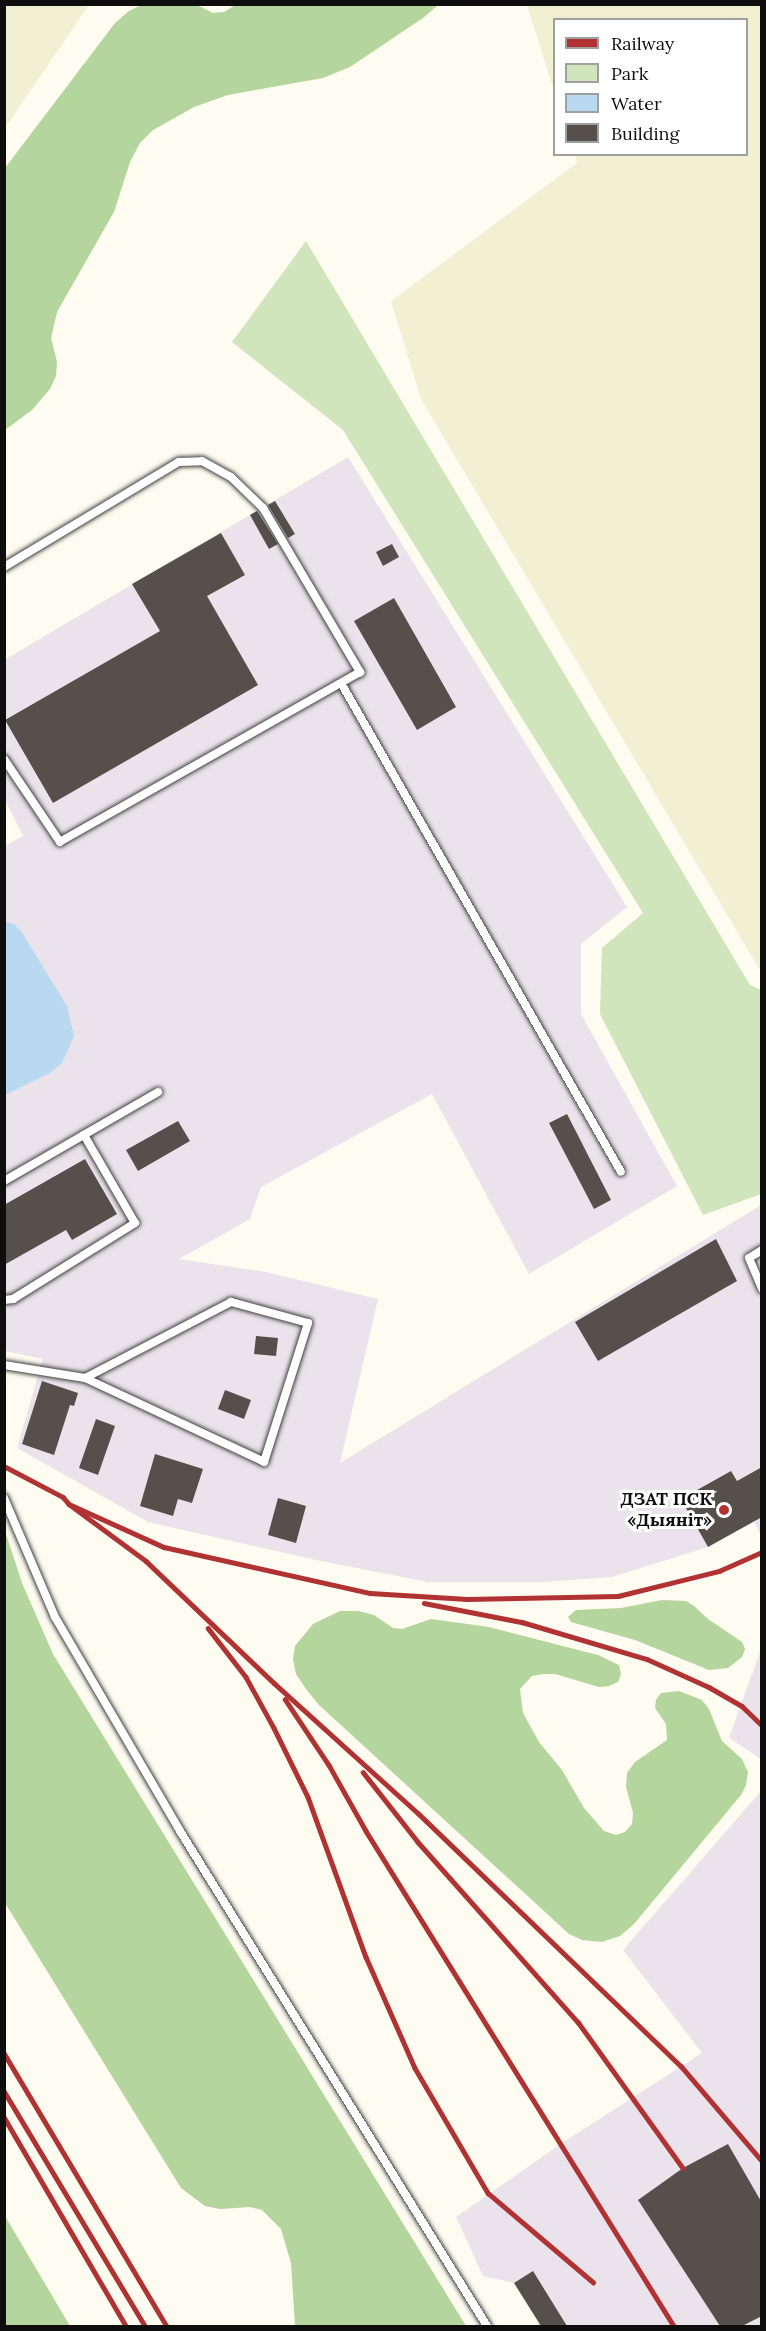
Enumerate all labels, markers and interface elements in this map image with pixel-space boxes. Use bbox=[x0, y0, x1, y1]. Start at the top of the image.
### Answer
legend bbox=[553, 18, 748, 156]
text: Railway bbox=[611, 32, 674, 55]
text: Park bbox=[611, 62, 648, 85]
text: Water bbox=[611, 92, 662, 115]
text: Building bbox=[611, 122, 679, 145]
place label: ДЗАТ ПСК «Дыяніт» bbox=[620, 1489, 712, 1532]
marker: ДЗАТ ПСК «Дыяніт» bbox=[717, 1503, 731, 1517]

